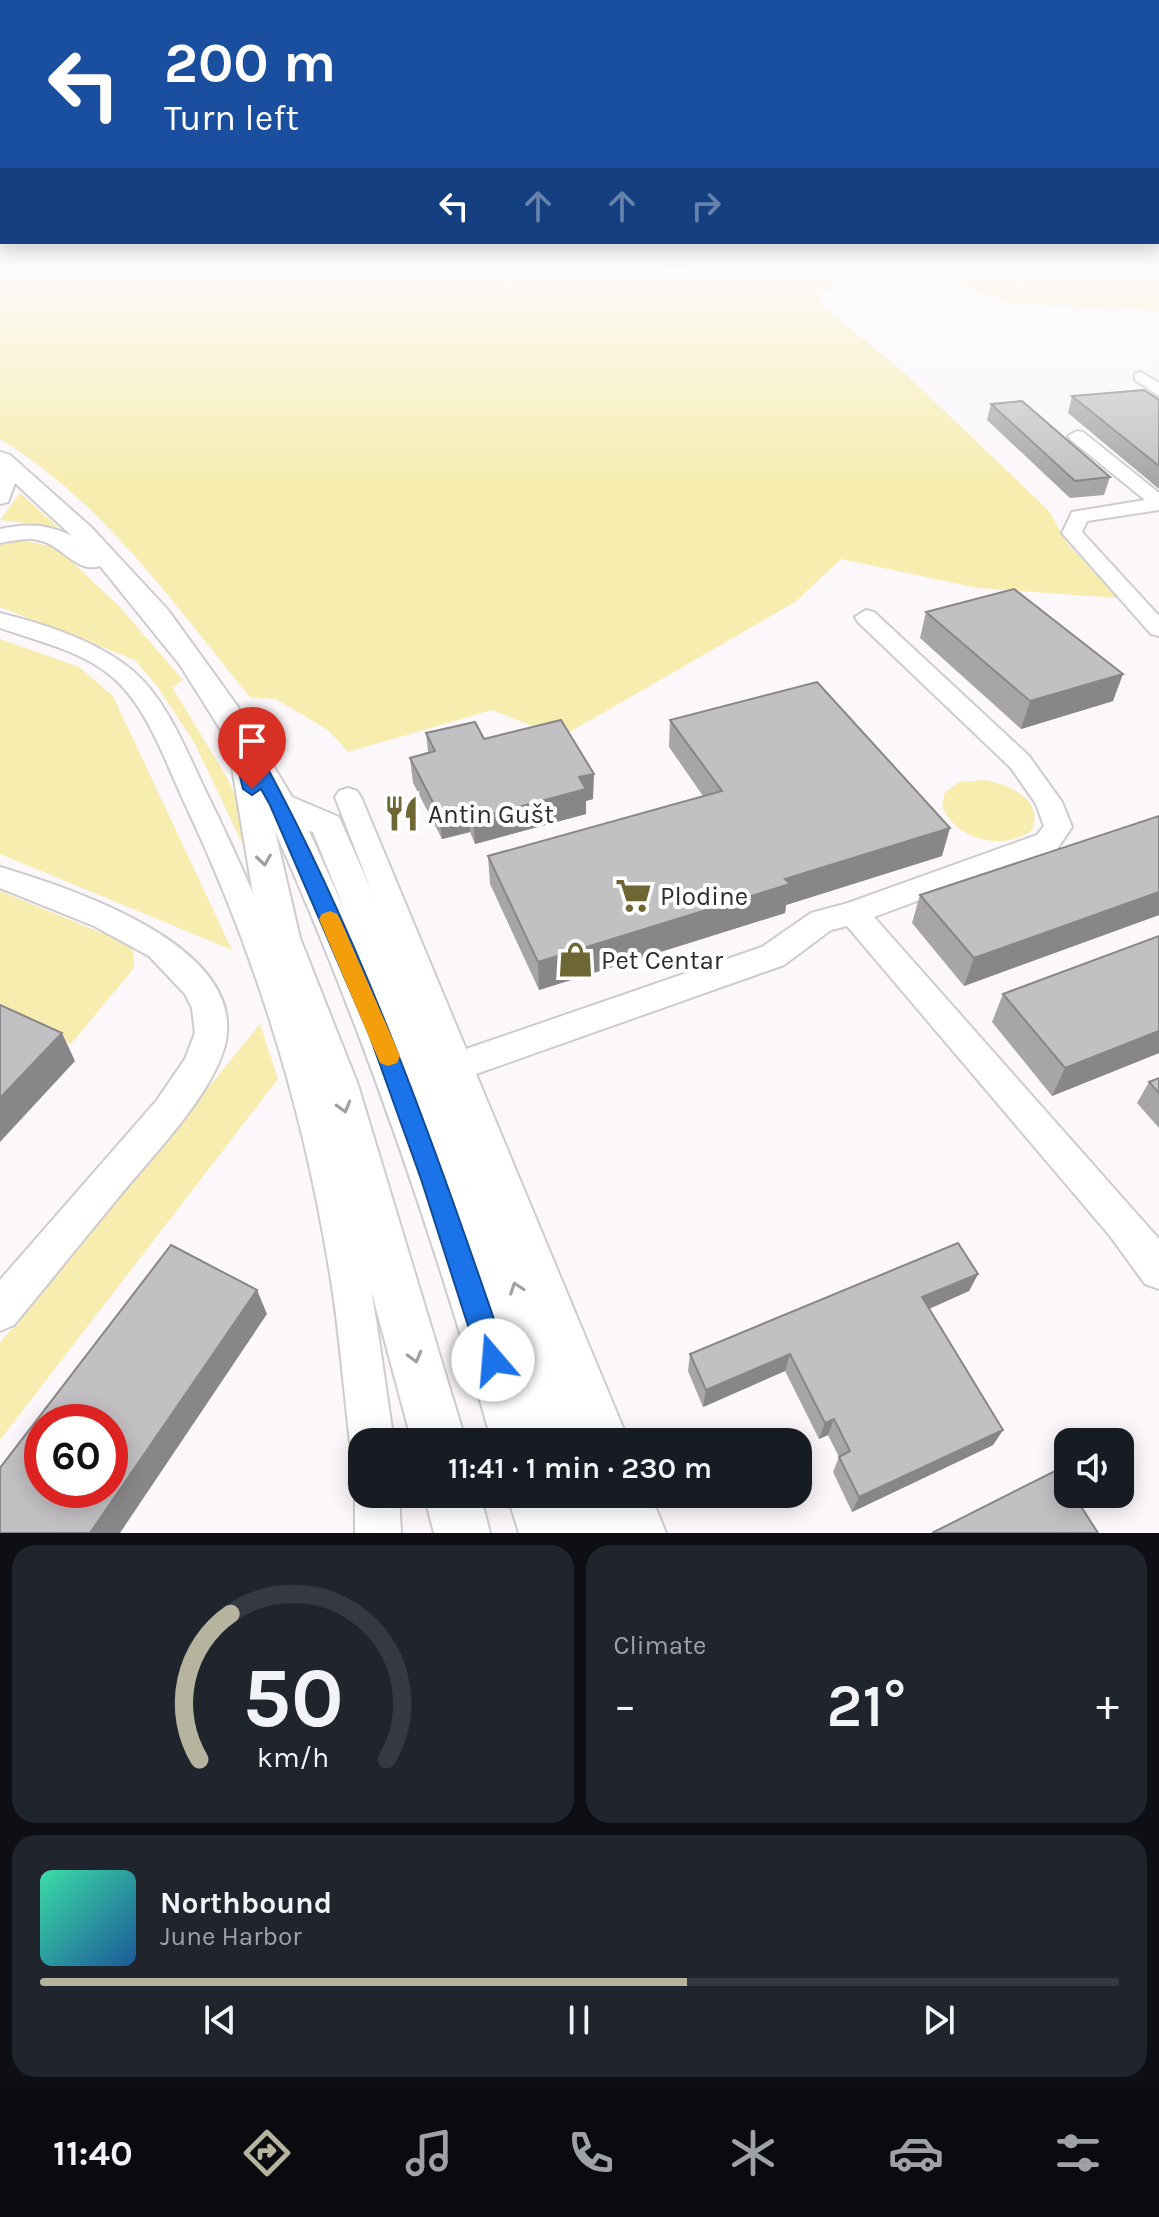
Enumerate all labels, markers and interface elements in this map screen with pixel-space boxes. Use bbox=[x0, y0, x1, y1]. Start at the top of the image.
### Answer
text: 200 m bbox=[164, 30, 336, 95]
icon: left bbox=[32, 32, 136, 136]
text: Turn left bbox=[164, 97, 299, 139]
icon: left bbox=[432, 184, 476, 228]
icon: ahead bbox=[516, 184, 560, 228]
icon: ahead bbox=[600, 184, 644, 228]
icon: right bbox=[684, 184, 728, 228]
pin bbox=[218, 707, 286, 789]
icon: arrive bbox=[230, 719, 274, 763]
restaurant icon: Antin Gušt bbox=[383, 795, 421, 833]
place label: Antin Gušt bbox=[428, 799, 554, 830]
one-way arrow bbox=[255, 853, 272, 867]
supermarket icon: Plodine bbox=[615, 877, 653, 915]
place label: Plodine bbox=[660, 881, 748, 912]
shop icon: Pet Centar bbox=[556, 941, 594, 979]
place label: Pet Centar bbox=[601, 945, 724, 976]
one-way arrow bbox=[335, 1099, 351, 1113]
one-way arrow bbox=[509, 1282, 526, 1296]
position arrow bbox=[451, 1318, 535, 1402]
one-way arrow bbox=[406, 1349, 423, 1363]
speed limit sign: 60 bbox=[24, 1404, 128, 1508]
map controls bbox=[1054, 1428, 1134, 1508]
button: sound bbox=[1054, 1428, 1134, 1508]
text: 11:41 · 1 min · 230 m bbox=[448, 1450, 712, 1486]
text: Climate bbox=[614, 1630, 706, 1661]
text: 50 bbox=[242, 1650, 343, 1747]
text: 21° bbox=[827, 1671, 906, 1741]
text: − bbox=[614, 1680, 637, 1731]
text: + bbox=[1096, 1680, 1119, 1731]
text: km/h bbox=[257, 1741, 329, 1774]
text: Northbound bbox=[160, 1885, 332, 1921]
text: June Harbor bbox=[160, 1921, 302, 1952]
icon: previous bbox=[198, 1998, 242, 2042]
icon: pause bbox=[557, 1998, 601, 2042]
icon: next bbox=[917, 1998, 961, 2042]
icon: directions bbox=[239, 2125, 295, 2181]
icon: music bbox=[401, 2125, 457, 2181]
icon: phone bbox=[563, 2125, 619, 2181]
icon: climate bbox=[725, 2125, 781, 2181]
icon: car bbox=[888, 2125, 944, 2181]
icon: filters bbox=[1050, 2125, 1106, 2181]
text: 11:40 bbox=[53, 2132, 133, 2174]

